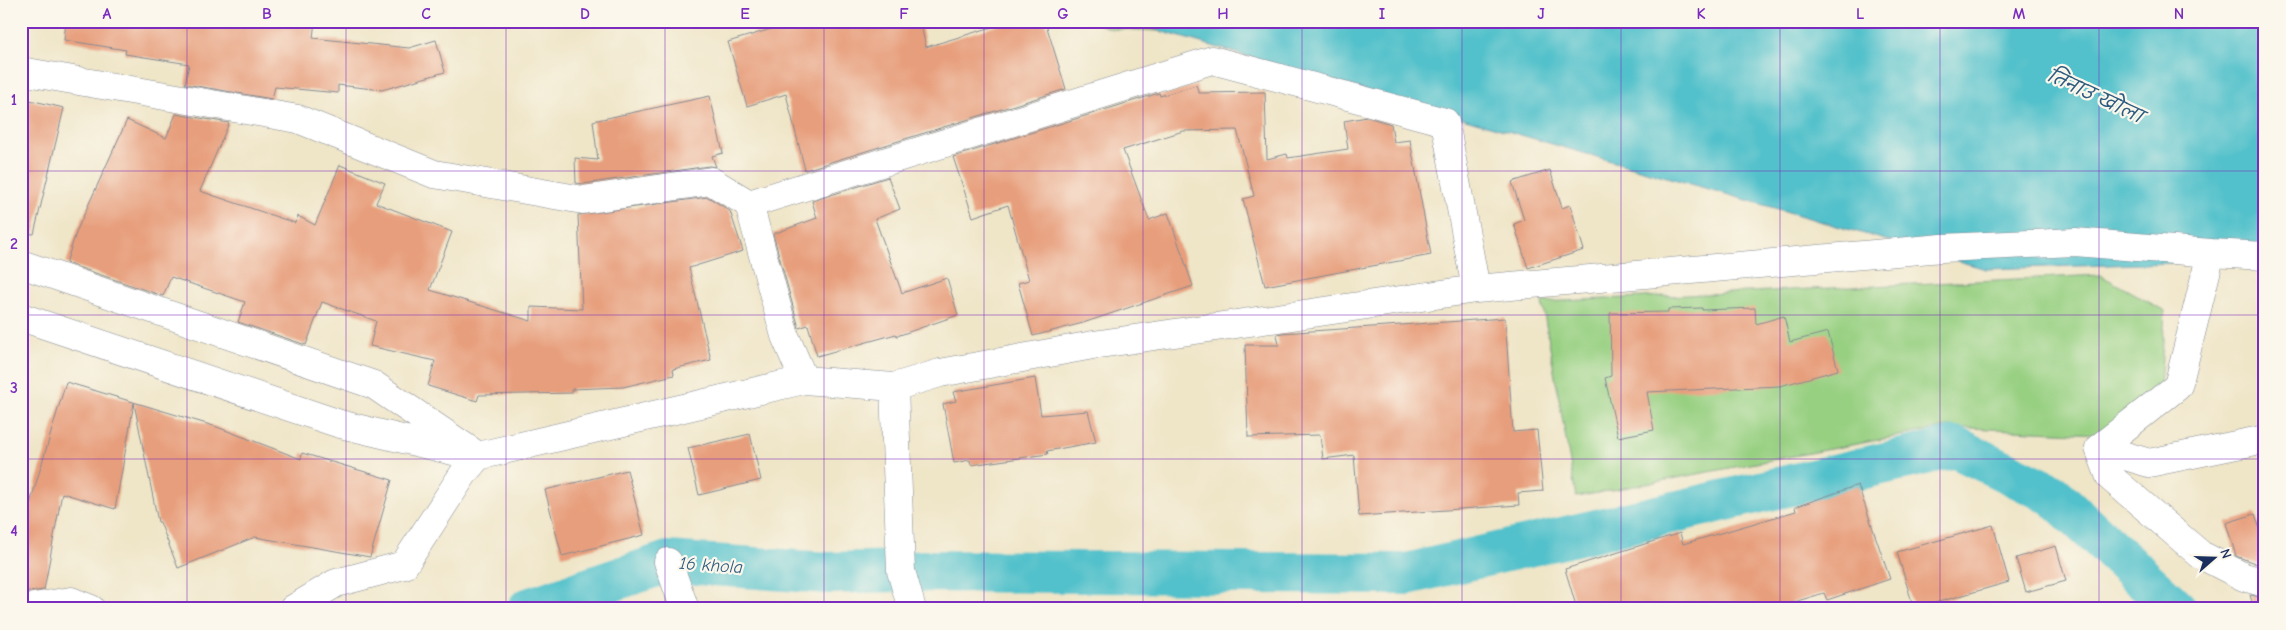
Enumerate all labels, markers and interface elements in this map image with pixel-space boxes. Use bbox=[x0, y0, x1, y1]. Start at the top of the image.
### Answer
text: A bbox=[103, 5, 112, 23]
text: B bbox=[262, 5, 272, 23]
text: C bbox=[421, 5, 431, 23]
text: D bbox=[580, 5, 590, 23]
text: E bbox=[740, 5, 750, 23]
text: F bbox=[899, 5, 909, 23]
text: G bbox=[1057, 5, 1069, 23]
text: H bbox=[1217, 5, 1229, 23]
text: I bbox=[1379, 5, 1385, 23]
text: J bbox=[1537, 5, 1545, 23]
text: K bbox=[1696, 5, 1706, 23]
text: L bbox=[1856, 5, 1864, 23]
text: M bbox=[2013, 5, 2026, 23]
text: N bbox=[2174, 5, 2184, 23]
water label: तिनाउ खोला bbox=[2044, 61, 2152, 130]
text: 1 bbox=[11, 91, 17, 109]
text: 2 bbox=[10, 235, 18, 253]
text: 3 bbox=[10, 379, 18, 397]
text: 4 bbox=[10, 522, 18, 540]
north arrow bbox=[2188, 532, 2238, 582]
text: N bbox=[2216, 547, 2235, 561]
water label: 16 khola bbox=[678, 553, 744, 578]

